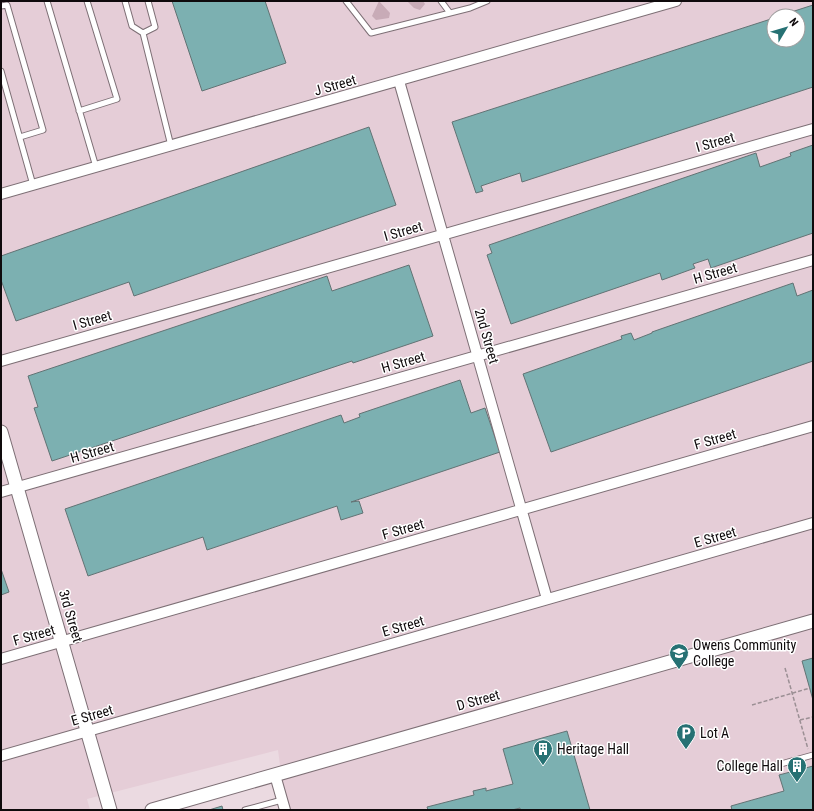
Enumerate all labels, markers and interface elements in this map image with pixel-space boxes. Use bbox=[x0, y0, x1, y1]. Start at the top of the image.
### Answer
north arrow bbox=[766, 8, 806, 48]
text: N bbox=[786, 15, 801, 29]
street label: J Street bbox=[312, 71, 358, 99]
street label: I Street bbox=[694, 129, 736, 155]
street label: I Street bbox=[382, 218, 424, 244]
street label: H Street bbox=[691, 259, 739, 287]
street label: I Street bbox=[71, 307, 113, 333]
street label: 2nd Street bbox=[472, 307, 502, 365]
street label: H Street bbox=[379, 348, 427, 376]
street label: F Street bbox=[692, 425, 738, 453]
street label: H Street bbox=[68, 438, 116, 466]
street label: F Street bbox=[380, 515, 426, 543]
street label: E Street bbox=[692, 523, 738, 551]
street label: 3rd Street bbox=[56, 588, 86, 644]
street label: E Street bbox=[380, 612, 426, 640]
street label: F Street bbox=[11, 621, 57, 649]
place label: Owens Community College bbox=[693, 637, 796, 669]
school or university icon: Owens Community College bbox=[668, 642, 690, 670]
street label: D Street bbox=[455, 686, 501, 714]
street label: E Street bbox=[69, 701, 115, 729]
parking icon: Lot A bbox=[675, 722, 697, 750]
place label: Lot A bbox=[700, 725, 729, 741]
building icon: Heritage Hall bbox=[532, 738, 554, 766]
place label: Heritage Hall bbox=[557, 741, 629, 757]
building icon: College Hall bbox=[786, 755, 808, 783]
place label: College Hall bbox=[717, 758, 783, 774]

